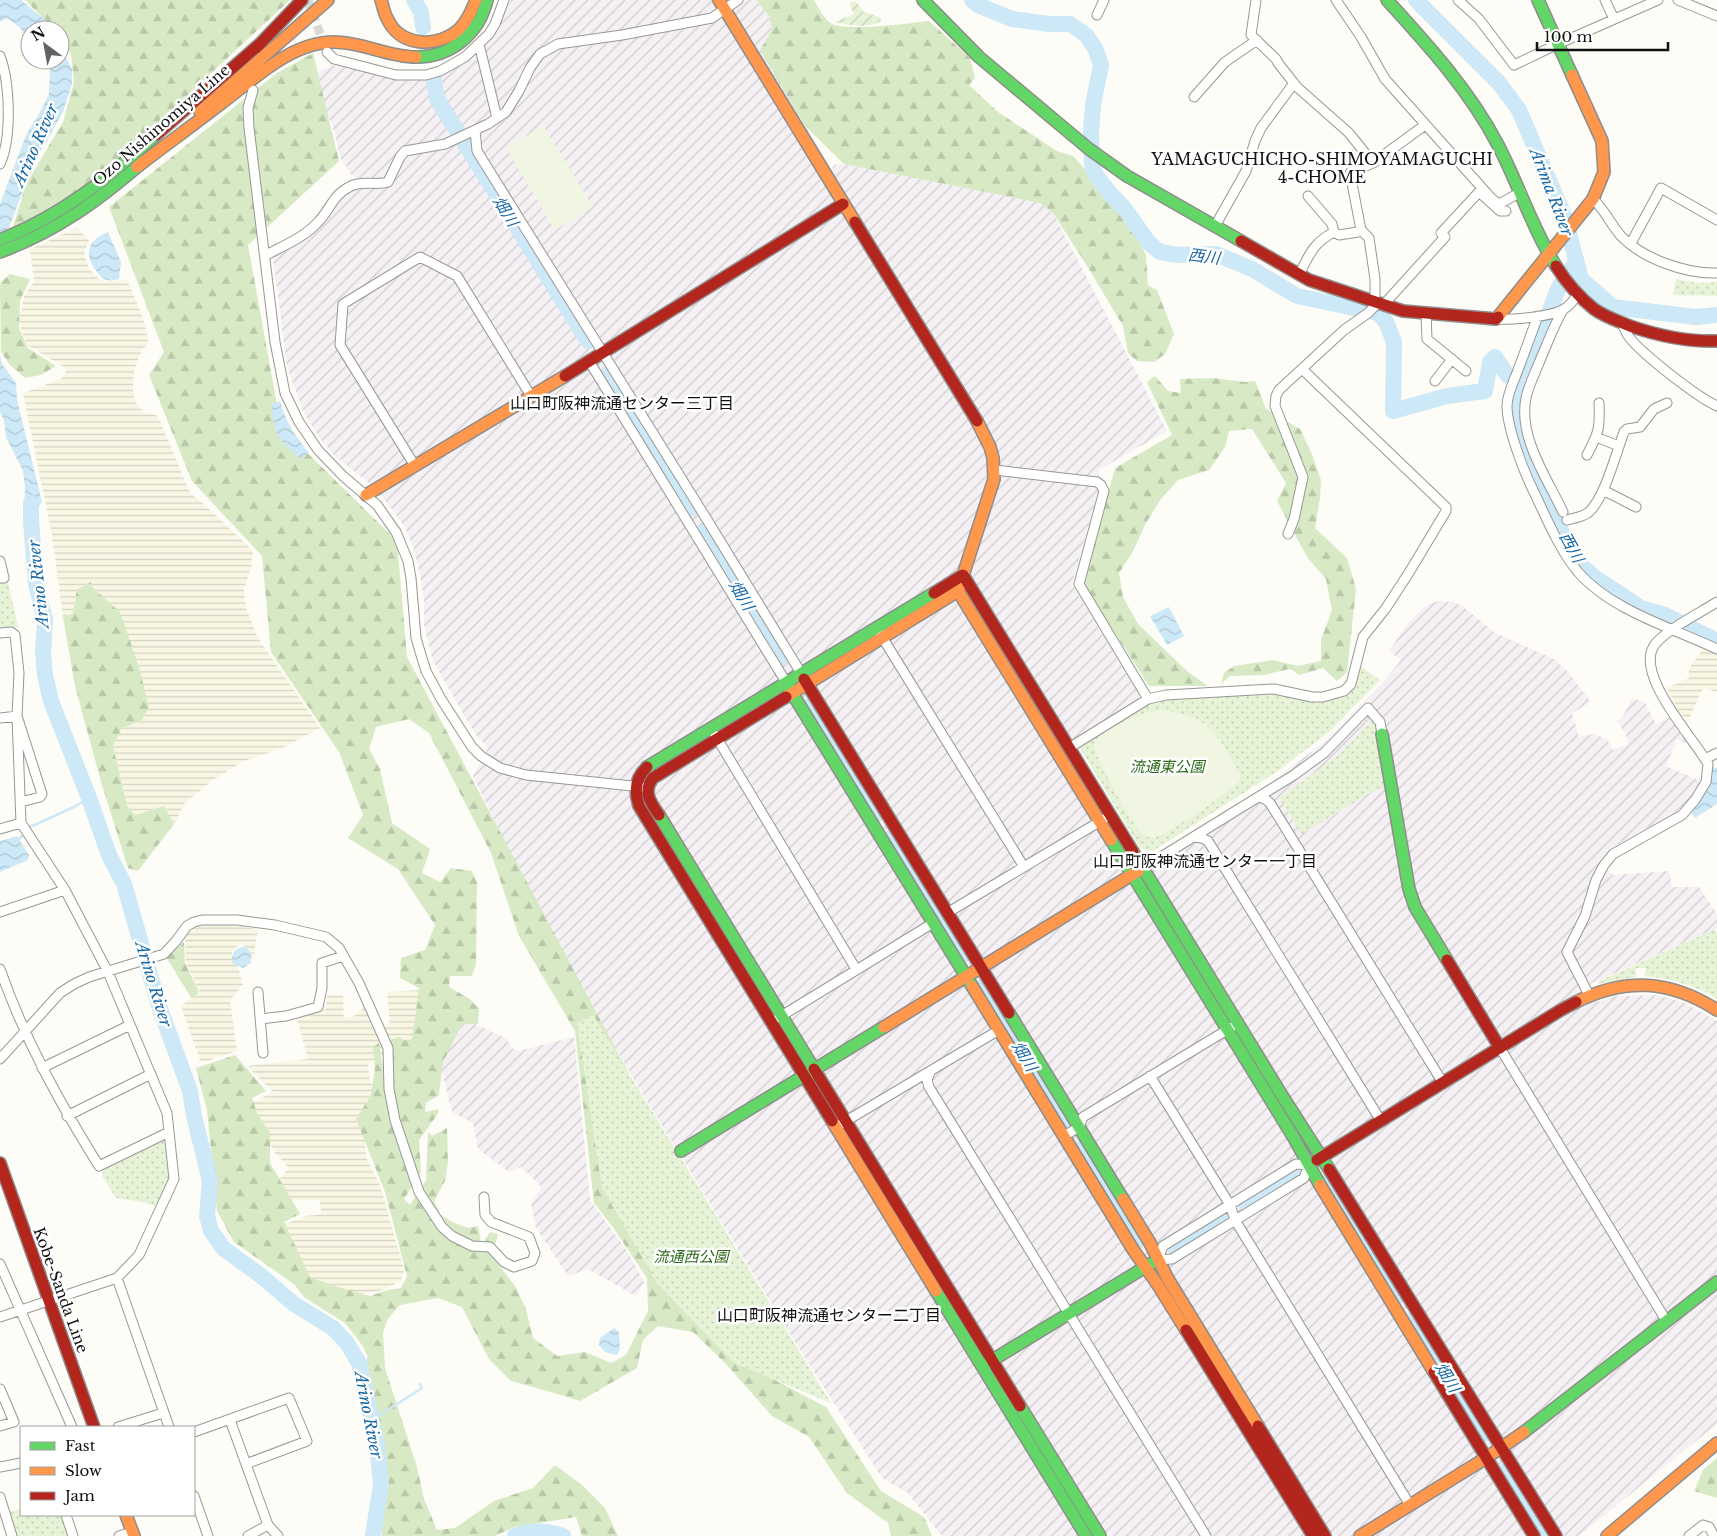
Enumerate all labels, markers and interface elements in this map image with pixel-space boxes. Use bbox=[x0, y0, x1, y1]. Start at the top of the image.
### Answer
north arrow bbox=[20, 20, 70, 70]
scale bar bbox=[1537, 20, 1668, 52]
text: N bbox=[28, 23, 48, 45]
text: 100 m bbox=[1544, 27, 1593, 46]
street label: Ozo Nishinomiya Line bbox=[89, 60, 233, 190]
water label: Arino River bbox=[7, 100, 62, 191]
water label: Arima River bbox=[1525, 143, 1578, 239]
district label: YAMAGUCHICHO-SHIMOYAMAGUCHI 4-CHOME bbox=[1150, 149, 1493, 187]
water label: 畑川 bbox=[489, 192, 524, 232]
water label: 西川 bbox=[1187, 244, 1223, 268]
district label: 山口町阪神流通センター三丁目 bbox=[510, 393, 734, 413]
water label: 西川 bbox=[1555, 528, 1589, 568]
water label: Arino River bbox=[23, 538, 53, 631]
water label: 畑川 bbox=[725, 576, 760, 616]
park label: 流通東公園 bbox=[1129, 757, 1206, 776]
district label: 山口町阪神流通センター一丁目 bbox=[1093, 851, 1317, 871]
water label: Arino River bbox=[131, 937, 177, 1030]
water label: 畑川 bbox=[1008, 1037, 1043, 1077]
street label: Kobe-Sanda Line bbox=[29, 1225, 93, 1355]
park label: 流通西公園 bbox=[653, 1247, 730, 1266]
district label: 山口町阪神流通センター二丁目 bbox=[717, 1305, 941, 1325]
water label: 畑川 bbox=[1431, 1358, 1466, 1398]
water label: Arino River bbox=[350, 1368, 387, 1461]
legend bbox=[20, 1426, 195, 1516]
text: Fast bbox=[65, 1436, 96, 1455]
text: Slow bbox=[65, 1461, 102, 1480]
text: Jam bbox=[63, 1486, 95, 1505]

